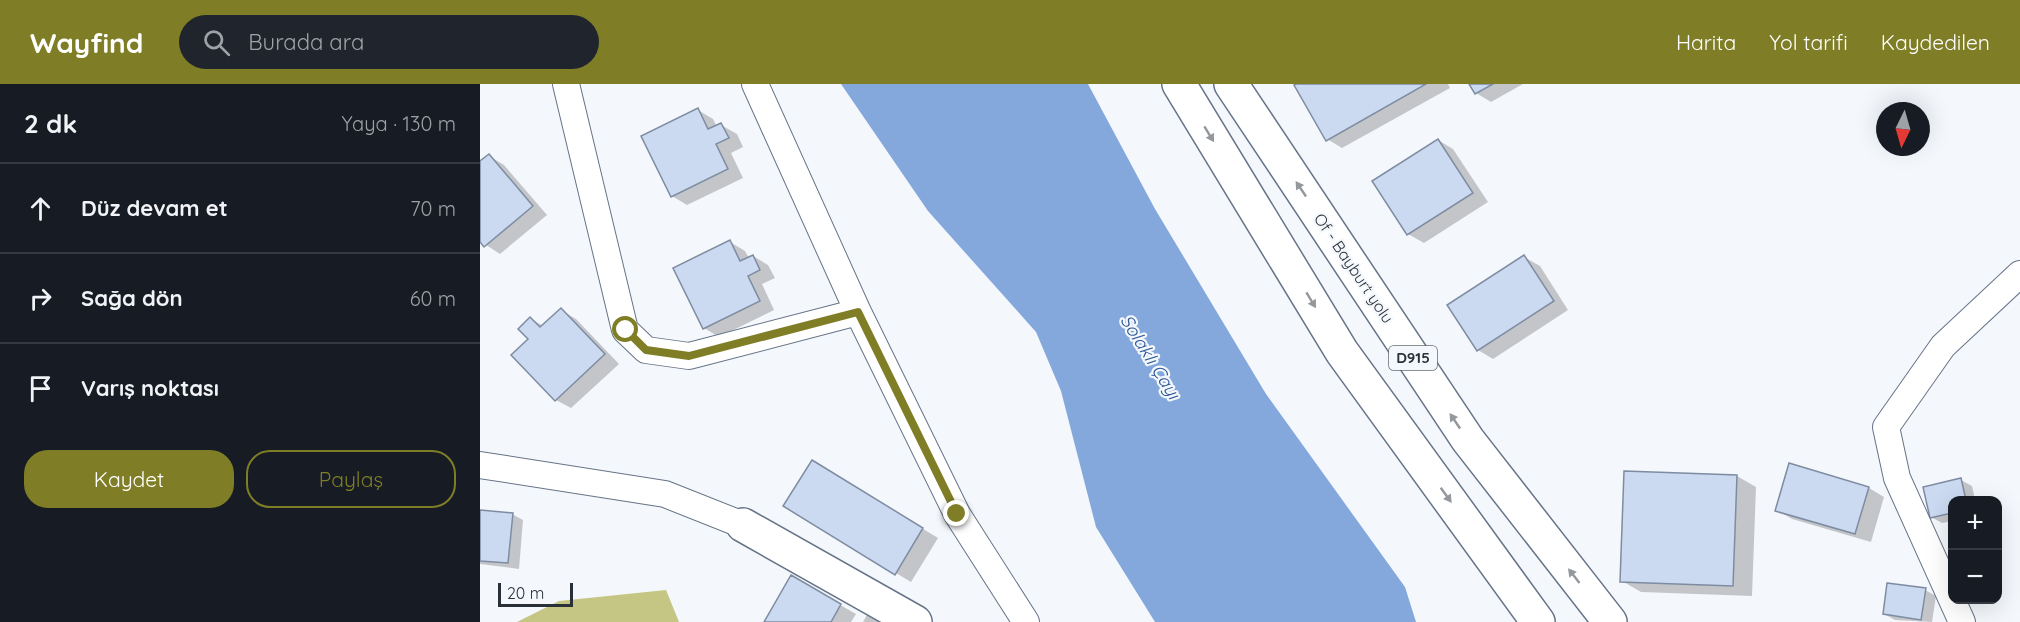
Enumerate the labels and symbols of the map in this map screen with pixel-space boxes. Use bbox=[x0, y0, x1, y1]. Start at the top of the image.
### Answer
north arrow bbox=[1876, 102, 1930, 156]
one-way arrow bbox=[1204, 126, 1215, 142]
one-way arrow bbox=[1296, 181, 1307, 197]
street label: Of - Bayburt yolu bbox=[1310, 209, 1398, 327]
one-way arrow bbox=[1305, 292, 1316, 308]
water label: Solaklı Çayı bbox=[1115, 310, 1186, 404]
route start bbox=[612, 316, 638, 342]
road number: D915 bbox=[1389, 346, 1437, 370]
one-way arrow bbox=[1449, 414, 1461, 430]
one-way arrow bbox=[1440, 486, 1452, 502]
route end bbox=[943, 500, 969, 526]
one-way arrow bbox=[1567, 568, 1580, 584]
scale bar bbox=[498, 580, 573, 608]

